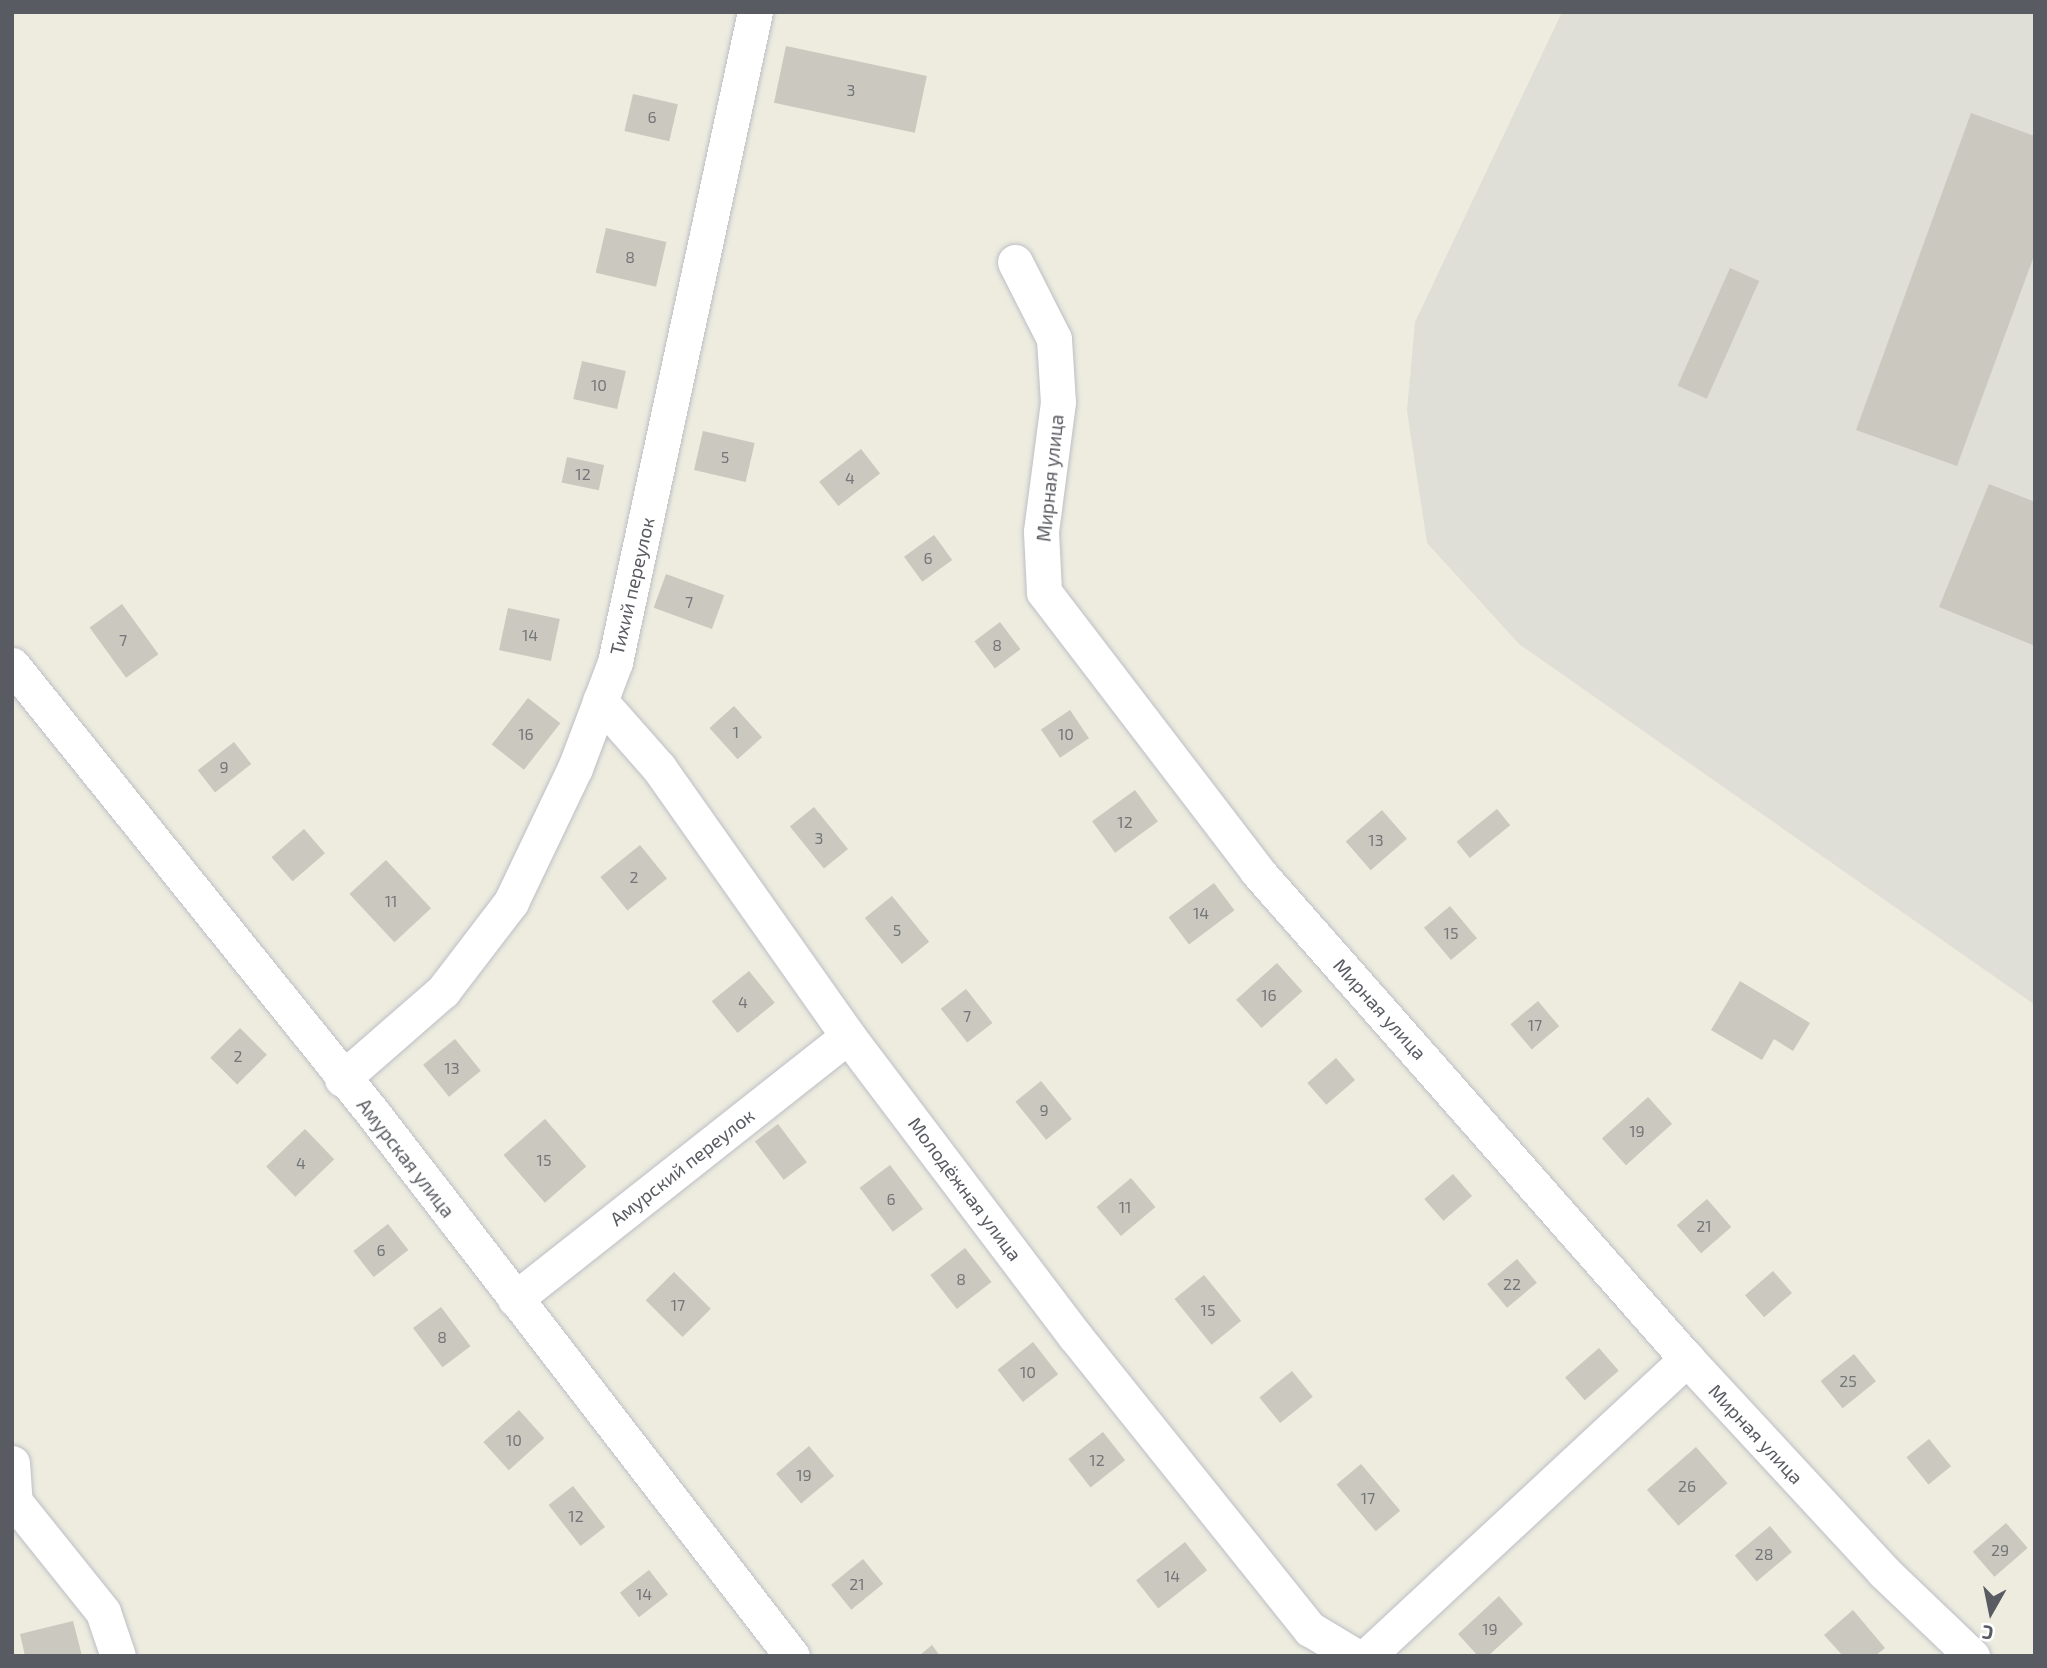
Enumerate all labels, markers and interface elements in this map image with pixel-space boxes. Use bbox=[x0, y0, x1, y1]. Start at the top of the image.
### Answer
house number: 3 bbox=[847, 80, 855, 100]
house number: 6 bbox=[647, 107, 657, 127]
house number: 8 bbox=[625, 247, 635, 267]
house number: 10 bbox=[591, 375, 607, 395]
street label: Мирная улица bbox=[1032, 413, 1068, 543]
house number: 5 bbox=[721, 447, 729, 467]
house number: 12 bbox=[575, 464, 591, 484]
house number: 4 bbox=[845, 468, 855, 488]
street label: Тихий переулок bbox=[605, 515, 659, 657]
house number: 6 bbox=[923, 548, 933, 568]
house number: 7 bbox=[685, 592, 693, 612]
house number: 14 bbox=[522, 625, 538, 645]
house number: 7 bbox=[119, 630, 127, 650]
house number: 8 bbox=[992, 635, 1002, 655]
house number: 1 bbox=[733, 722, 739, 742]
house number: 16 bbox=[518, 724, 534, 744]
house number: 10 bbox=[1058, 724, 1074, 744]
house number: 9 bbox=[219, 757, 229, 777]
house number: 12 bbox=[1117, 812, 1133, 832]
house number: 3 bbox=[815, 828, 823, 848]
house number: 13 bbox=[1368, 830, 1384, 850]
house number: 2 bbox=[630, 867, 638, 887]
house number: 11 bbox=[385, 891, 397, 911]
house number: 14 bbox=[1193, 903, 1209, 923]
house number: 5 bbox=[893, 920, 901, 940]
house number: 15 bbox=[1444, 923, 1458, 943]
street label: Мирная улица bbox=[1329, 954, 1431, 1064]
house number: 16 bbox=[1261, 985, 1277, 1005]
house number: 4 bbox=[738, 992, 748, 1012]
house number: 7 bbox=[963, 1006, 971, 1026]
house number: 17 bbox=[1528, 1015, 1542, 1035]
house number: 2 bbox=[234, 1046, 242, 1066]
house number: 13 bbox=[444, 1058, 460, 1078]
street label: Амурская улица bbox=[352, 1094, 460, 1222]
house number: 9 bbox=[1039, 1100, 1049, 1120]
street label: Амурский переулок bbox=[605, 1104, 759, 1230]
street label: Молодёжная улица bbox=[904, 1113, 1026, 1265]
house number: 19 bbox=[1629, 1121, 1645, 1141]
house number: 15 bbox=[537, 1150, 551, 1170]
house number: 4 bbox=[296, 1153, 306, 1173]
house number: 6 bbox=[886, 1189, 896, 1209]
house number: 11 bbox=[1119, 1197, 1131, 1217]
house number: 21 bbox=[1696, 1216, 1712, 1236]
house number: 6 bbox=[376, 1240, 386, 1260]
house number: 8 bbox=[956, 1269, 966, 1289]
house number: 22 bbox=[1503, 1274, 1521, 1294]
house number: 17 bbox=[671, 1295, 685, 1315]
house number: 15 bbox=[1201, 1300, 1215, 1320]
house number: 8 bbox=[437, 1327, 447, 1347]
house number: 10 bbox=[1020, 1362, 1036, 1382]
house number: 25 bbox=[1839, 1371, 1857, 1391]
street label: Мирная улица bbox=[1704, 1379, 1808, 1489]
house number: 10 bbox=[506, 1430, 522, 1450]
house number: 12 bbox=[1089, 1450, 1105, 1470]
house number: 19 bbox=[796, 1465, 812, 1485]
house number: 26 bbox=[1678, 1476, 1696, 1496]
house number: 17 bbox=[1361, 1488, 1375, 1508]
house number: 12 bbox=[568, 1506, 584, 1526]
house number: 29 bbox=[1991, 1540, 2009, 1560]
house number: 28 bbox=[1755, 1544, 1773, 1564]
house number: 14 bbox=[1164, 1566, 1180, 1586]
house number: 21 bbox=[849, 1574, 865, 1594]
north arrow bbox=[1956, 1577, 2026, 1647]
house number: 14 bbox=[636, 1584, 652, 1604]
house number: 19 bbox=[1482, 1619, 1498, 1639]
text: С bbox=[1980, 1621, 1995, 1645]

